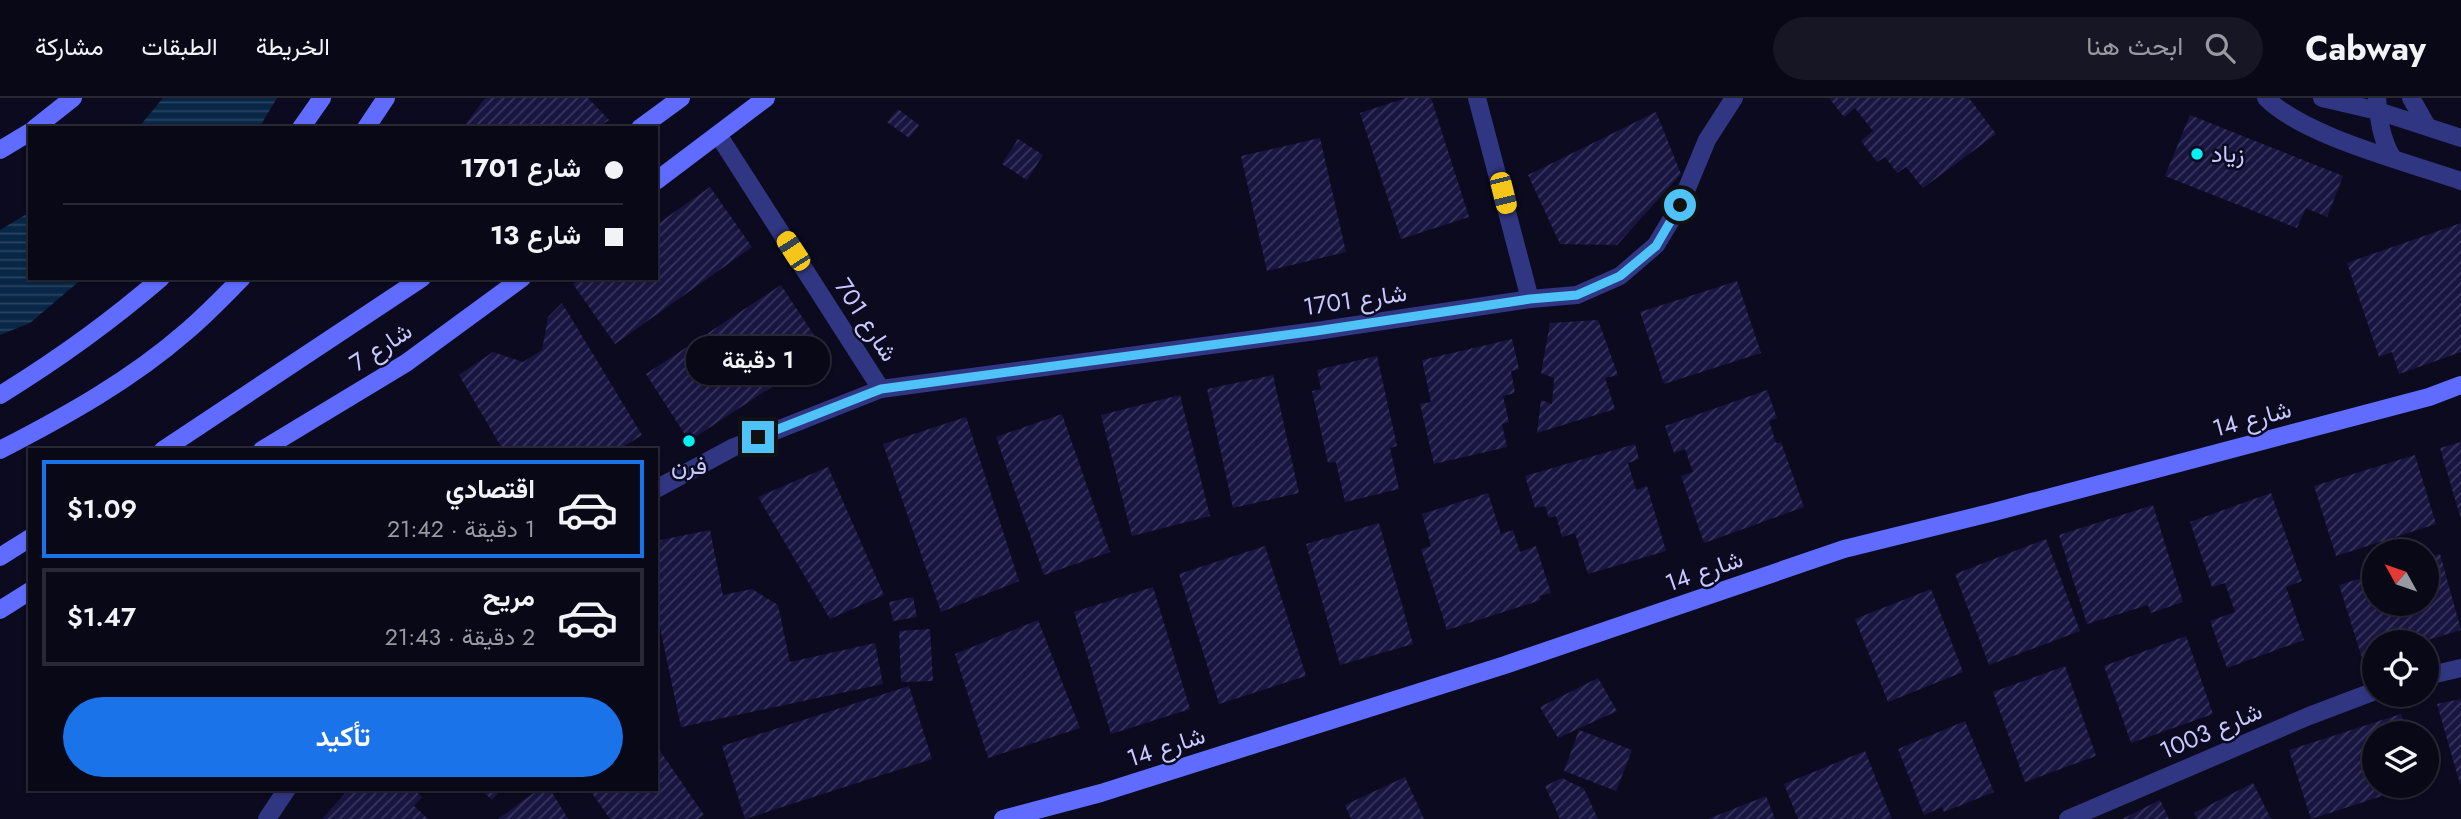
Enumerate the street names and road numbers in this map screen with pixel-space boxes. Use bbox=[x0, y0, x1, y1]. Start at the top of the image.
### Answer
street label: شارع 701 bbox=[826, 271, 907, 368]
street label: شارع 1701 bbox=[1301, 275, 1409, 324]
street label: شارع 7 bbox=[343, 313, 419, 380]
street label: شارع 14 bbox=[2209, 391, 2295, 446]
street label: شارع 14 bbox=[1660, 541, 1747, 600]
street label: شارع 1003 bbox=[2154, 693, 2267, 768]
street label: شارع 14 bbox=[1122, 717, 1209, 776]

